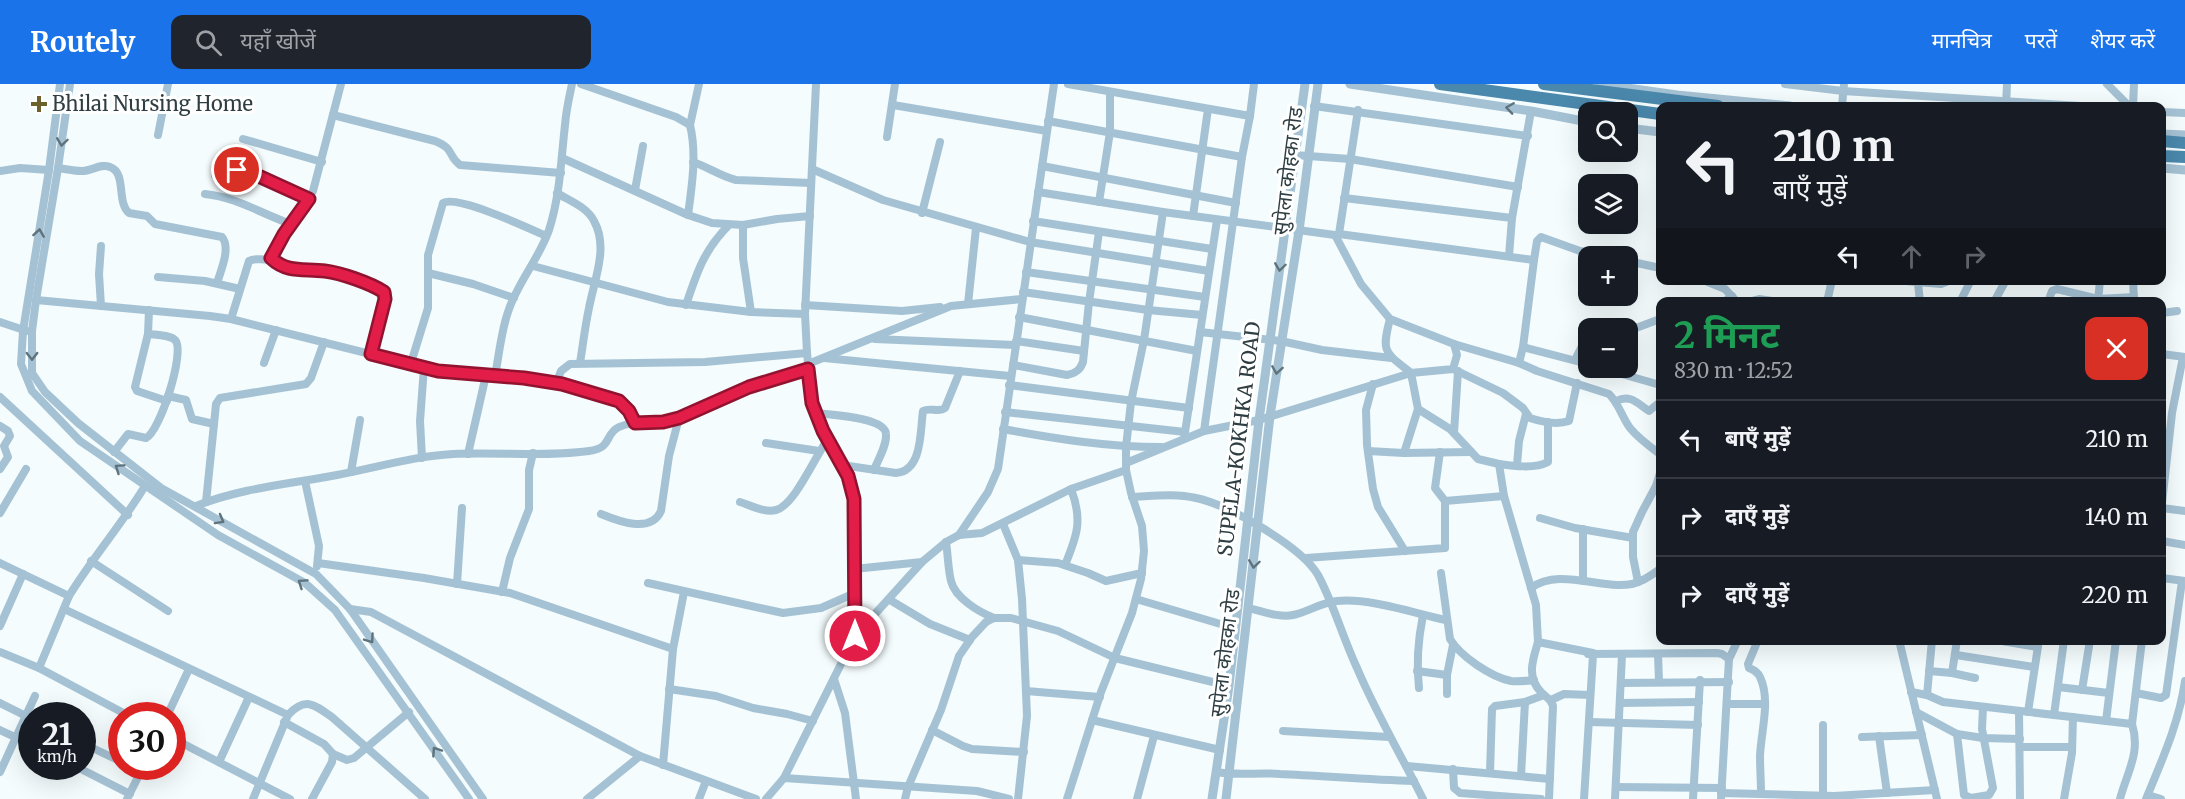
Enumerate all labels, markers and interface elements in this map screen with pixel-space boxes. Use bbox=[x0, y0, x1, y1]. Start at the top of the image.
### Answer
search box bbox=[171, 15, 591, 69]
text: Routely bbox=[30, 24, 135, 60]
icon: search bbox=[192, 26, 225, 59]
text: यहाँ खोजें bbox=[240, 27, 316, 55]
text: मानचित्र bbox=[1932, 27, 1992, 54]
text: परतें bbox=[2025, 27, 2057, 54]
text: शेयर करें bbox=[2090, 27, 2155, 54]
place label: Bhilai Nursing Home bbox=[52, 91, 253, 116]
marker: Bhilai Nursing Home bbox=[30, 95, 48, 113]
one-way arrow bbox=[1506, 102, 1515, 114]
map controls bbox=[1578, 102, 1638, 378]
button: search bbox=[1578, 102, 1638, 162]
street label: सुपेला कोहका रोड bbox=[1267, 105, 1309, 237]
text: 210 m bbox=[1773, 120, 1894, 172]
icon: left bbox=[1674, 126, 1752, 204]
one-way arrow bbox=[56, 137, 69, 147]
pin bbox=[211, 144, 262, 195]
icon: arrive bbox=[220, 153, 253, 186]
text: बाएँ मुड़ें bbox=[1773, 172, 1847, 206]
button: layers bbox=[1578, 174, 1638, 234]
one-way arrow bbox=[32, 228, 45, 238]
icon: left bbox=[1832, 240, 1865, 273]
icon: ahead bbox=[1895, 240, 1928, 273]
icon: right bbox=[1958, 240, 1991, 273]
button: + bbox=[1578, 246, 1638, 306]
one-way arrow bbox=[1274, 262, 1286, 271]
text: 2 मिनट bbox=[1674, 313, 1779, 358]
button: close bbox=[2085, 317, 2148, 380]
button: − bbox=[1578, 318, 1638, 378]
street label: SUPELA-KOKHKA ROAD bbox=[1212, 320, 1265, 558]
one-way arrow bbox=[26, 351, 38, 360]
text: 830 m · 12:52 bbox=[1674, 358, 1793, 383]
one-way arrow bbox=[1271, 366, 1283, 375]
icon: left bbox=[1674, 423, 1707, 456]
text: बाएँ मुड़ें bbox=[1725, 424, 1791, 452]
text: 210 m bbox=[2085, 425, 2148, 453]
one-way arrow bbox=[115, 464, 126, 475]
icon: right bbox=[1674, 501, 1707, 534]
text: दाएँ मुड़ें bbox=[1725, 502, 1789, 530]
text: 140 m bbox=[2085, 503, 2148, 531]
one-way arrow bbox=[214, 513, 224, 524]
one-way arrow bbox=[1248, 559, 1260, 569]
one-way arrow bbox=[298, 578, 308, 590]
icon: right bbox=[1674, 579, 1707, 612]
text: दाएँ मुड़ें bbox=[1725, 580, 1789, 608]
text: 220 m bbox=[2081, 581, 2148, 609]
street label: सुपेला कोहका रोड bbox=[1204, 587, 1246, 719]
position arrow bbox=[823, 604, 887, 668]
one-way arrow bbox=[363, 632, 374, 643]
speed limit sign: 30 bbox=[108, 702, 186, 780]
text: 21 bbox=[42, 715, 72, 753]
one-way arrow bbox=[432, 746, 443, 757]
text: km/h bbox=[37, 747, 77, 766]

